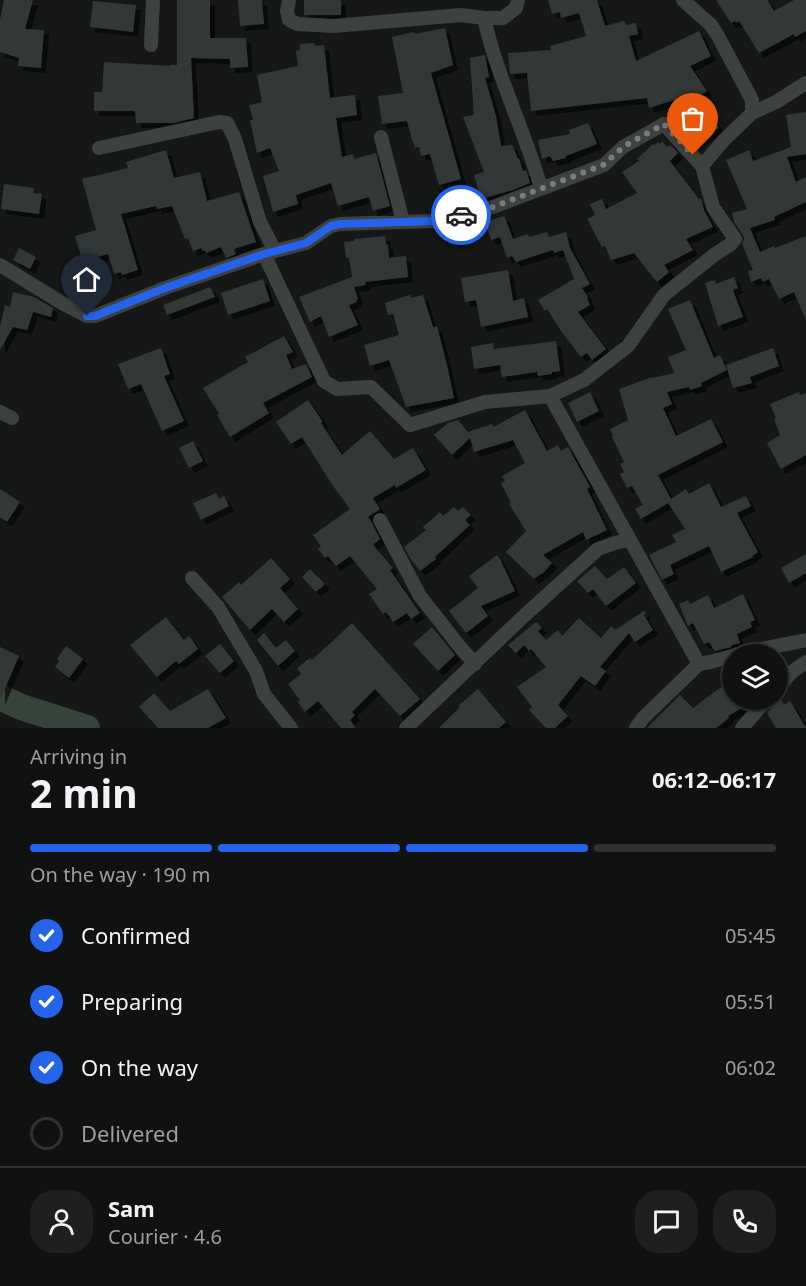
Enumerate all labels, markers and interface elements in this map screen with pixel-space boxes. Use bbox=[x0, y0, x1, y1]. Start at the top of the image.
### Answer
pin bbox=[667, 93, 718, 155]
icon: bag bbox=[676, 102, 709, 135]
courier bbox=[431, 185, 491, 245]
icon: car bbox=[445, 199, 478, 232]
pin bbox=[61, 254, 112, 316]
icon: home bbox=[70, 263, 103, 296]
map controls bbox=[722, 644, 788, 710]
button: layers bbox=[722, 644, 788, 710]
text: Arriving in bbox=[30, 743, 127, 770]
text: 06:12–06:17 bbox=[652, 764, 776, 794]
text: 2 min bbox=[30, 766, 137, 819]
text: On the way · 190 m bbox=[30, 861, 210, 888]
icon: check bbox=[30, 919, 63, 952]
text: Confirmed bbox=[81, 920, 191, 950]
text: 05:45 bbox=[725, 922, 776, 949]
icon: check bbox=[30, 985, 63, 1018]
text: Preparing bbox=[81, 986, 183, 1016]
text: 05:51 bbox=[725, 988, 776, 1015]
icon: check bbox=[30, 1051, 63, 1084]
text: On the way bbox=[81, 1052, 198, 1082]
text: 06:02 bbox=[725, 1054, 776, 1081]
text: Delivered bbox=[81, 1118, 179, 1148]
button: person bbox=[30, 1190, 93, 1253]
button: chat bbox=[635, 1190, 698, 1253]
button: phone bbox=[713, 1190, 776, 1253]
text: Sam bbox=[108, 1193, 155, 1223]
text: Courier · 4.6 bbox=[108, 1223, 222, 1250]

